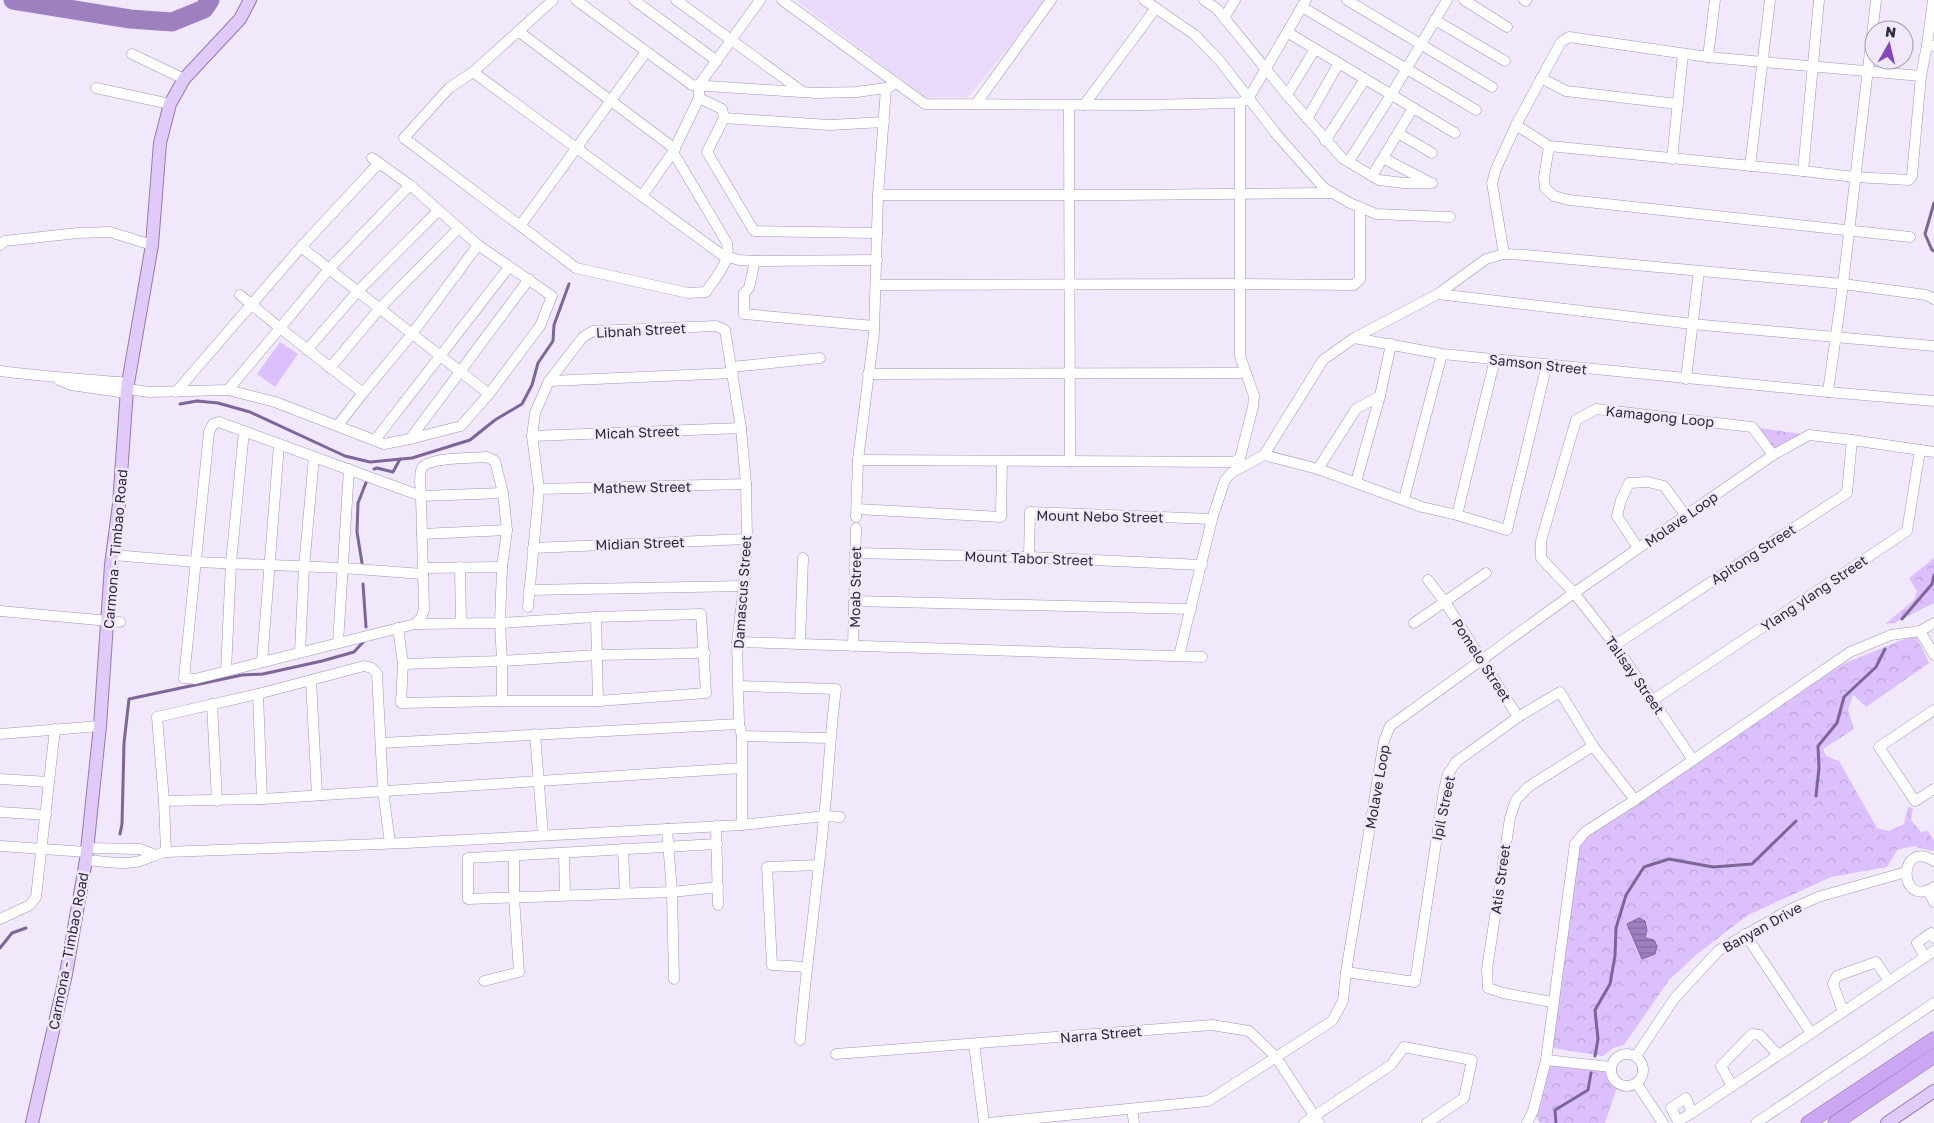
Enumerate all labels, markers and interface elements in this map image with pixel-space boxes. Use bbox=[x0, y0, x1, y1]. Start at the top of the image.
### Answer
north arrow bbox=[1864, 20, 1914, 70]
text: N bbox=[1884, 22, 1897, 41]
street label: Libnah Street bbox=[595, 319, 687, 341]
street label: Samson Street bbox=[1488, 350, 1588, 378]
street label: Kamagong Loop bbox=[1605, 402, 1715, 430]
street label: Micah Street bbox=[594, 422, 680, 442]
street label: Carmona - Timbao Road bbox=[100, 469, 130, 629]
street label: Mathew Street bbox=[593, 478, 691, 496]
street label: Molave Loop bbox=[1641, 488, 1721, 550]
street label: Mount Nebo Street bbox=[1036, 506, 1164, 526]
street label: Apitong Street bbox=[1707, 520, 1799, 588]
street label: Midian Street bbox=[595, 533, 685, 553]
street label: Damascus Street bbox=[730, 535, 754, 649]
street label: Moab Street bbox=[846, 546, 864, 628]
street label: Mount Tabor Street bbox=[964, 547, 1094, 569]
street label: Ylang ylang Street bbox=[1758, 551, 1870, 635]
street label: Pomelo Street bbox=[1449, 615, 1515, 705]
street label: Talisay Street bbox=[1602, 633, 1668, 717]
street label: Molave Loop bbox=[1361, 744, 1393, 830]
street label: Ipil Street bbox=[1428, 774, 1458, 842]
street label: Atis Street bbox=[1487, 843, 1513, 915]
street label: Carmona - Timbao Road bbox=[44, 871, 92, 1031]
street label: Banyan Drive bbox=[1719, 898, 1805, 956]
street label: Narra Street bbox=[1059, 1022, 1143, 1046]

